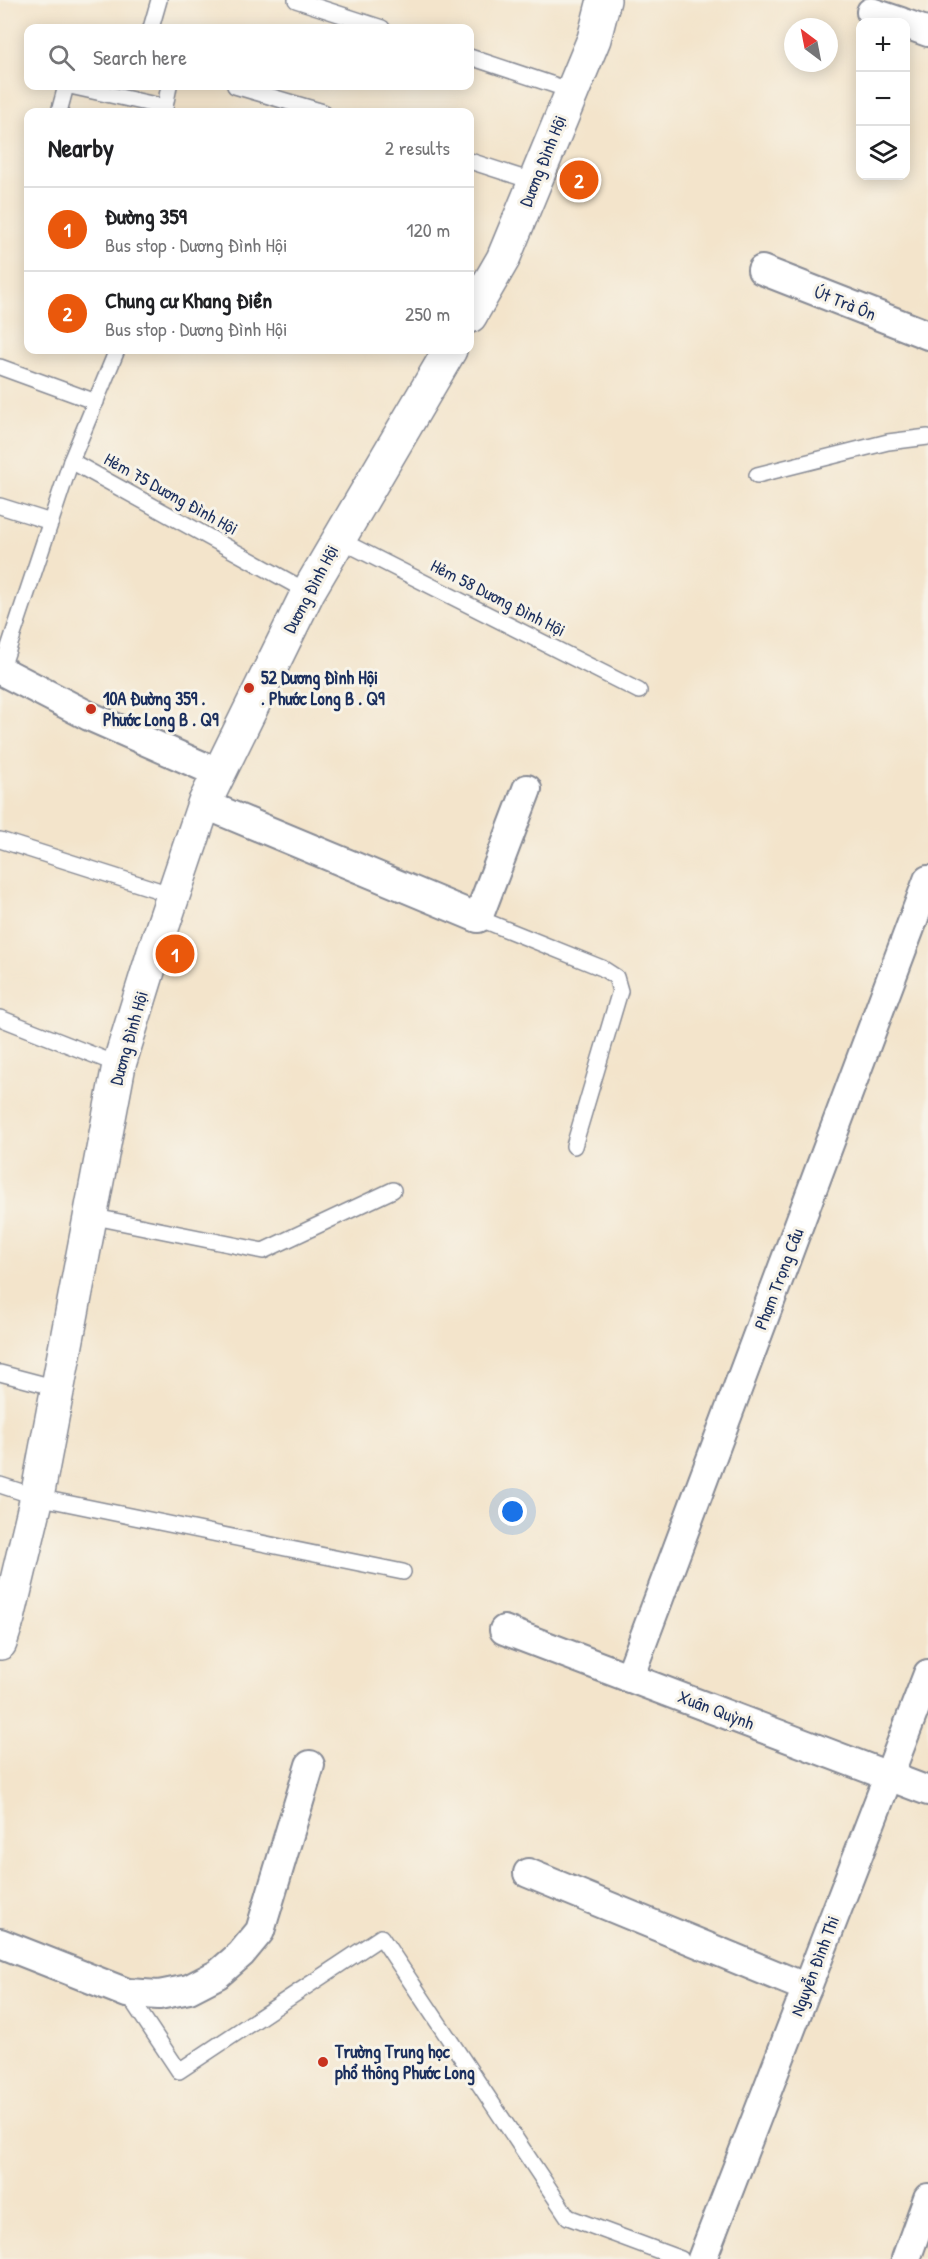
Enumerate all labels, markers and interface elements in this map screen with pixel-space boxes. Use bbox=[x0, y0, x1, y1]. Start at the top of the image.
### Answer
north arrow bbox=[784, 18, 838, 72]
map controls bbox=[856, 18, 910, 180]
button: + bbox=[856, 18, 910, 72]
search box bbox=[24, 24, 474, 90]
icon: search bbox=[45, 41, 78, 74]
text: Search here bbox=[93, 42, 187, 72]
button: − bbox=[856, 72, 910, 126]
street label: Dương Đình Hội bbox=[513, 111, 572, 210]
button: layers bbox=[856, 126, 910, 180]
text: Nearby bbox=[48, 130, 114, 165]
text: 2 results bbox=[385, 134, 450, 161]
pin: 2 bbox=[560, 158, 598, 202]
text: Đường 359 bbox=[105, 201, 187, 231]
text: 1 bbox=[64, 216, 71, 243]
text: 120 m bbox=[406, 216, 450, 243]
text: Bus stop · Dương Đình Hội bbox=[105, 231, 287, 258]
street label: Út Trà Ôn bbox=[810, 279, 880, 326]
text: Chung cư Khang Điền bbox=[105, 285, 272, 315]
text: 2 bbox=[63, 300, 72, 327]
text: 250 m bbox=[405, 300, 450, 327]
text: Bus stop · Dương Đình Hội bbox=[105, 315, 287, 342]
street label: Hẻm 75 Dương Đình Hội bbox=[100, 446, 243, 541]
street label: Dương Đình Hội bbox=[277, 540, 344, 637]
street label: Hẻm 58 Dương Đình Hội bbox=[426, 553, 570, 642]
place label: 52 Dương Đình Hội . Phước Long B . Q9 bbox=[261, 665, 385, 712]
marker: 52 Dương Đình Hội . Phước Long B . Q9 bbox=[242, 681, 256, 695]
place label: 10A Đường 359 . Phước Long B . Q9 bbox=[103, 686, 219, 733]
marker: 10A Đường 359 . Phước Long B . Q9 bbox=[84, 702, 98, 716]
pin: 1 bbox=[156, 932, 195, 976]
street label: Dương Đình Hội bbox=[103, 988, 154, 1088]
street label: Phạm Trọng Cầu bbox=[748, 1225, 809, 1333]
your location bbox=[498, 1497, 527, 1526]
street label: Xuân Quỳnh bbox=[675, 1684, 758, 1736]
street label: Nguyễn Đình Thi bbox=[784, 1912, 845, 2020]
place label: Trường Trung học phổ thông Phước Long bbox=[334, 2039, 475, 2086]
marker: Trường Trung học phổ thông Phước Long bbox=[316, 2055, 330, 2069]

